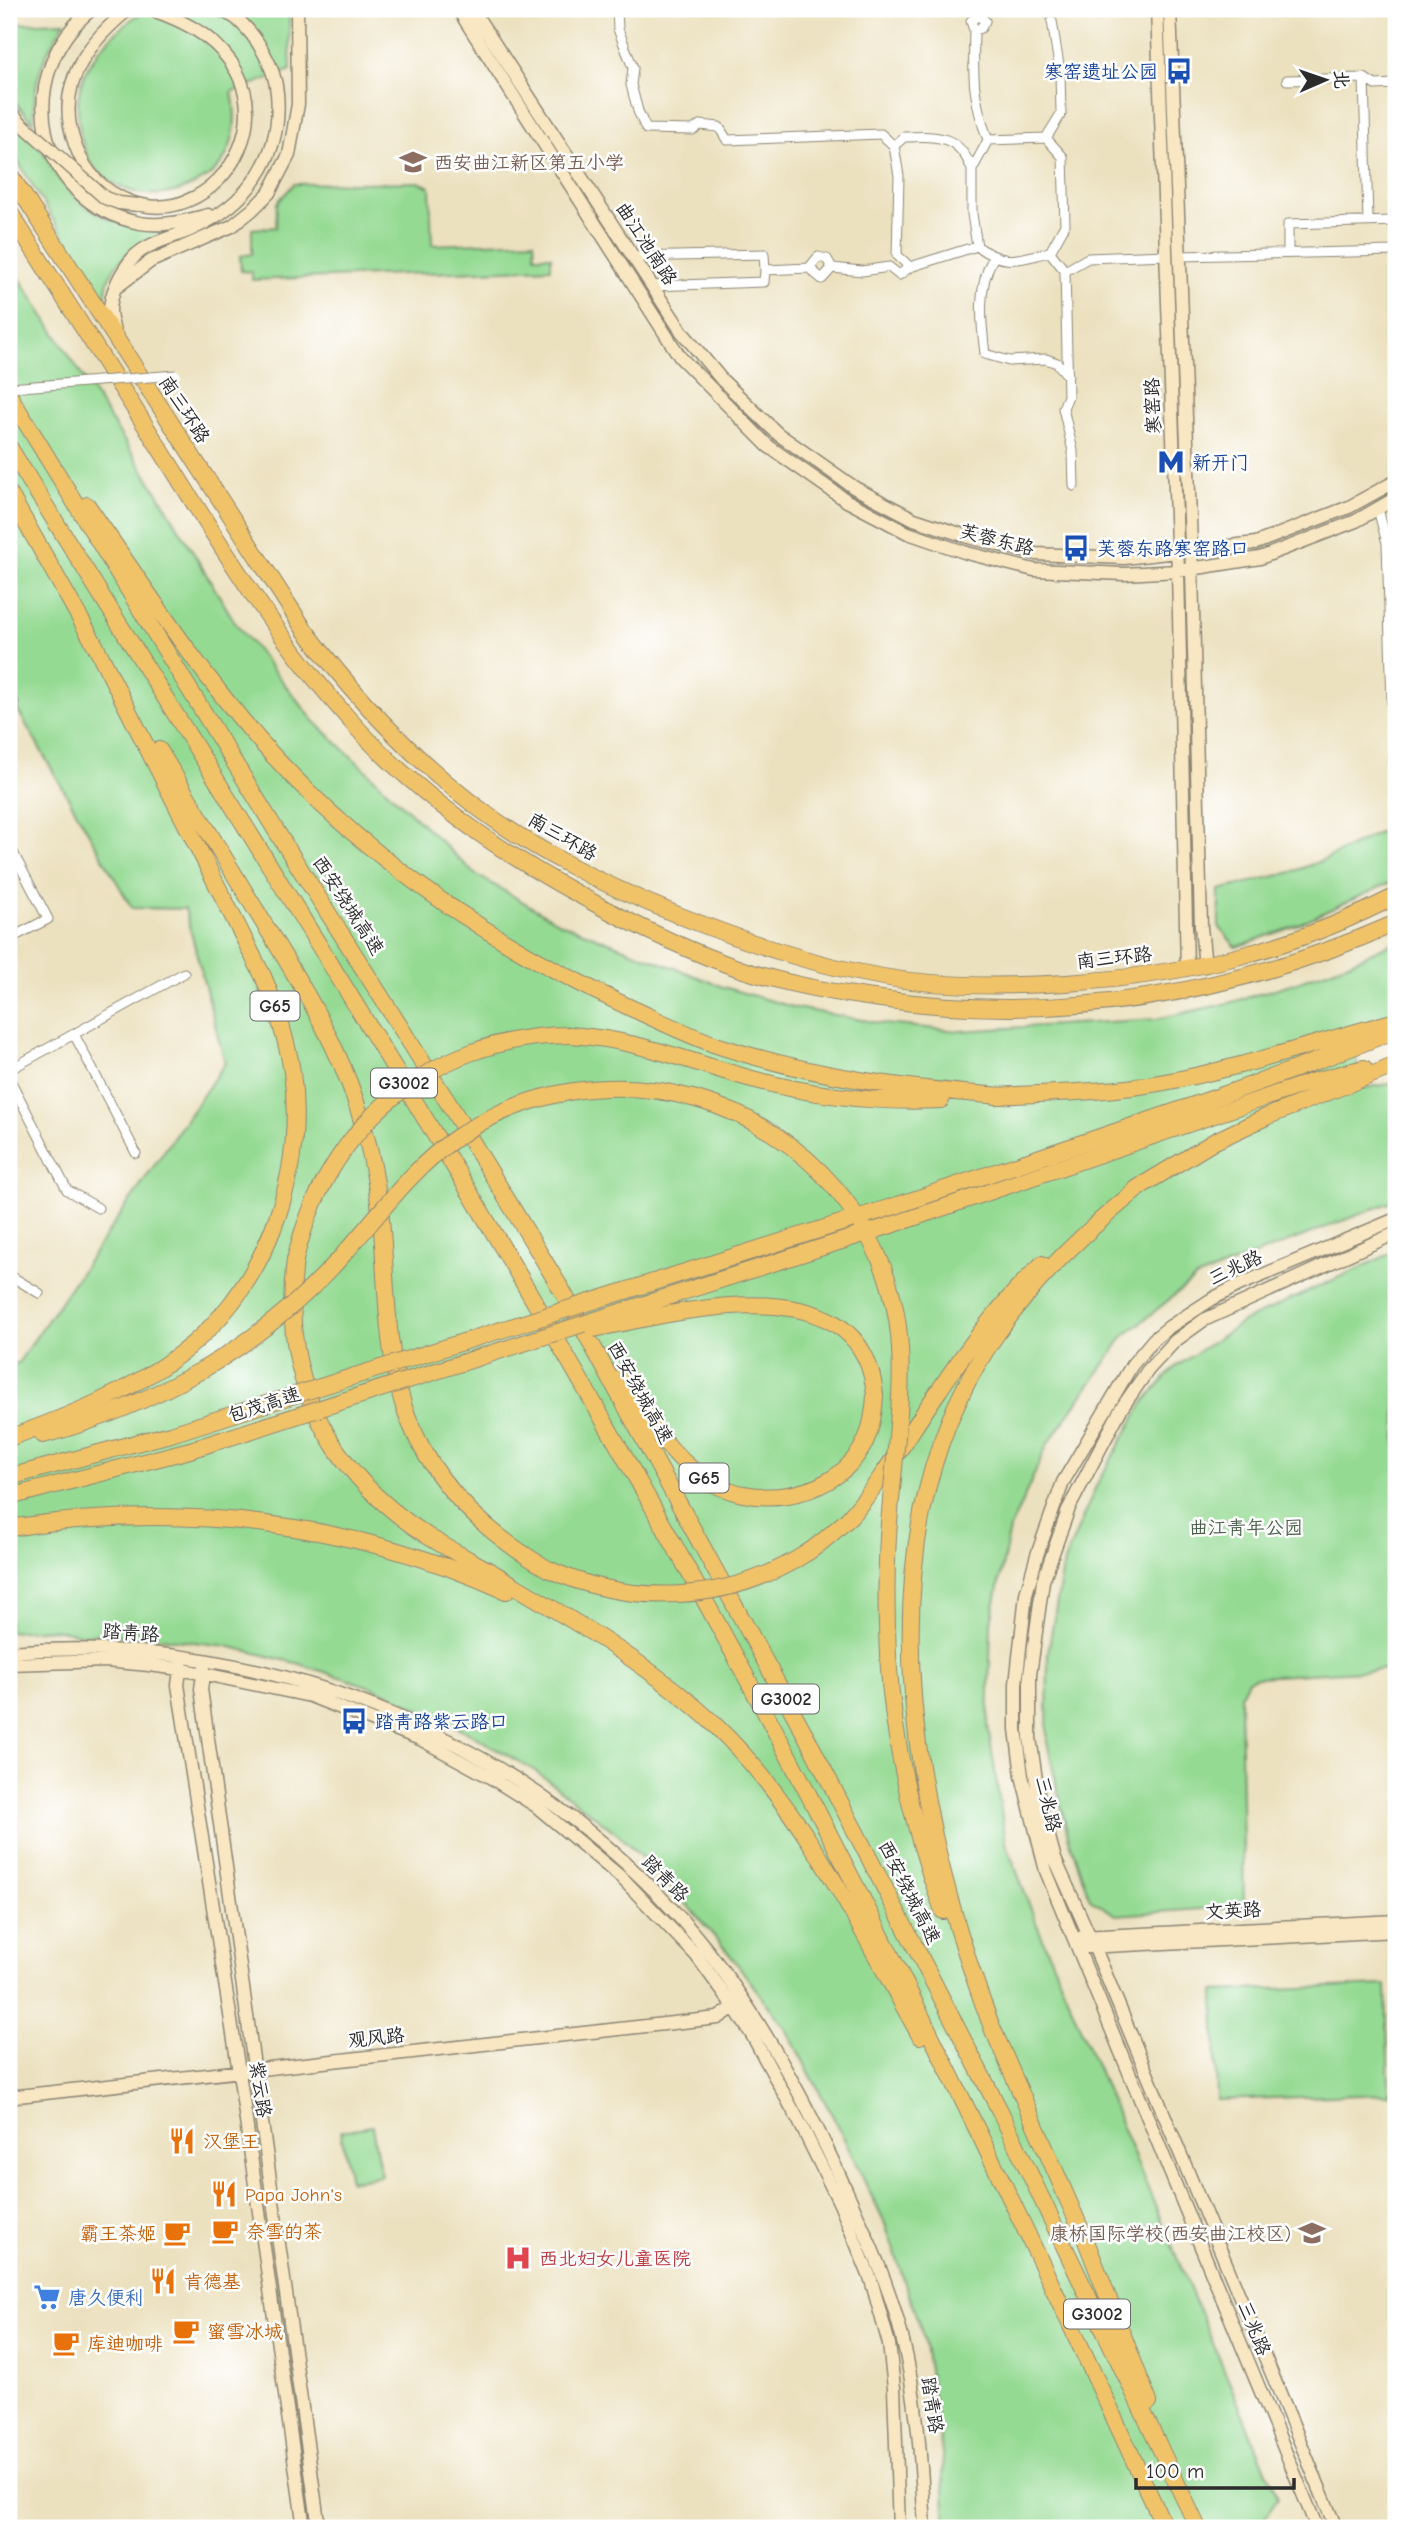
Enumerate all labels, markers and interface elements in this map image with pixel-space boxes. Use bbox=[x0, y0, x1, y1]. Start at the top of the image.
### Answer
north arrow bbox=[1290, 46, 1360, 116]
bus stop icon: 寒窑遗址公园 bbox=[1164, 56, 1194, 86]
place label: 寒窑遗址公园 bbox=[1044, 61, 1158, 83]
text: 北 bbox=[1330, 70, 1352, 89]
school or university icon: 西安曲江新区第五小学 bbox=[398, 147, 428, 177]
place label: 西安曲江新区第五小学 bbox=[434, 152, 624, 174]
street label: 曲江池南路 bbox=[611, 198, 681, 289]
street label: 南三环路 bbox=[154, 372, 214, 447]
street label: 寒窑路 bbox=[1141, 377, 1165, 435]
metro station icon: 新开门 bbox=[1156, 447, 1186, 477]
place label: 新开门 bbox=[1192, 452, 1249, 474]
street label: 芙蓉东路 bbox=[957, 520, 1036, 560]
bus stop icon: 芙蓉东路寒窑路口 bbox=[1061, 533, 1091, 563]
place label: 芙蓉东路寒窑路口 bbox=[1097, 538, 1249, 560]
street label: 南三环路 bbox=[524, 808, 601, 865]
street label: 西安绕城高速 bbox=[308, 852, 388, 959]
street label: 南三环路 bbox=[1075, 943, 1153, 973]
road number: G65 bbox=[250, 992, 300, 1021]
road number: G3002 bbox=[371, 1068, 437, 1098]
street label: 三兆路 bbox=[1205, 1246, 1266, 1290]
street label: 西安绕城高速 bbox=[603, 1337, 677, 1448]
street label: 包茂高速 bbox=[225, 1383, 304, 1427]
road number: G65 bbox=[680, 1464, 728, 1492]
park label: 曲江青年公园 bbox=[1189, 1517, 1303, 1539]
street label: 踏青路 bbox=[102, 1620, 160, 1646]
road number: G3002 bbox=[753, 1684, 819, 1714]
bus stop icon: 踏青路紫云路口 bbox=[339, 1706, 369, 1736]
place label: 踏青路紫云路口 bbox=[375, 1711, 508, 1733]
street label: 三兆路 bbox=[1031, 1774, 1065, 1834]
street label: 西安绕城高速 bbox=[873, 1837, 945, 1948]
street label: 踏青路 bbox=[637, 1851, 693, 1907]
street label: 文英路 bbox=[1204, 1899, 1262, 1923]
street label: 观风路 bbox=[347, 2024, 406, 2052]
street label: 紫云路 bbox=[245, 2059, 275, 2119]
restaurant icon: 汉堡王 bbox=[167, 2126, 197, 2156]
place label: 汉堡王 bbox=[203, 2131, 260, 2153]
restaurant icon: Papa John's bbox=[209, 2179, 239, 2209]
place label: Papa John's bbox=[245, 2184, 342, 2206]
cafe icon: 奈雪的茶 bbox=[210, 2216, 240, 2246]
cafe icon: 霸王茶姬 bbox=[162, 2218, 192, 2248]
school or university icon: 康桥国际学校(西安曲江校区) bbox=[1297, 2218, 1327, 2248]
place label: 奈雪的茶 bbox=[246, 2221, 322, 2243]
place label: 霸王茶姬 bbox=[80, 2223, 156, 2245]
place label: 康桥国际学校(西安曲江校区) bbox=[1050, 2223, 1291, 2245]
hospital icon: 西北妇女儿童医院 bbox=[503, 2243, 533, 2273]
place label: 西北妇女儿童医院 bbox=[539, 2248, 691, 2270]
restaurant icon: 肯德基 bbox=[148, 2266, 178, 2296]
place label: 肯德基 bbox=[184, 2271, 241, 2293]
supermarket icon: 唐久便利 bbox=[32, 2282, 62, 2312]
place label: 唐久便利 bbox=[68, 2287, 144, 2309]
street label: 三兆路 bbox=[1233, 2298, 1275, 2359]
road number: G3002 bbox=[1064, 2300, 1130, 2328]
cafe icon: 蜜雪冰城 bbox=[171, 2316, 201, 2346]
place label: 蜜雪冰城 bbox=[207, 2321, 283, 2343]
cafe icon: 库迪咖啡 bbox=[51, 2328, 81, 2358]
place label: 库迪咖啡 bbox=[87, 2333, 163, 2355]
street label: 踏青路 bbox=[917, 2375, 947, 2435]
scale bar bbox=[1136, 2446, 1293, 2490]
text: 100 m bbox=[1146, 2459, 1204, 2483]

